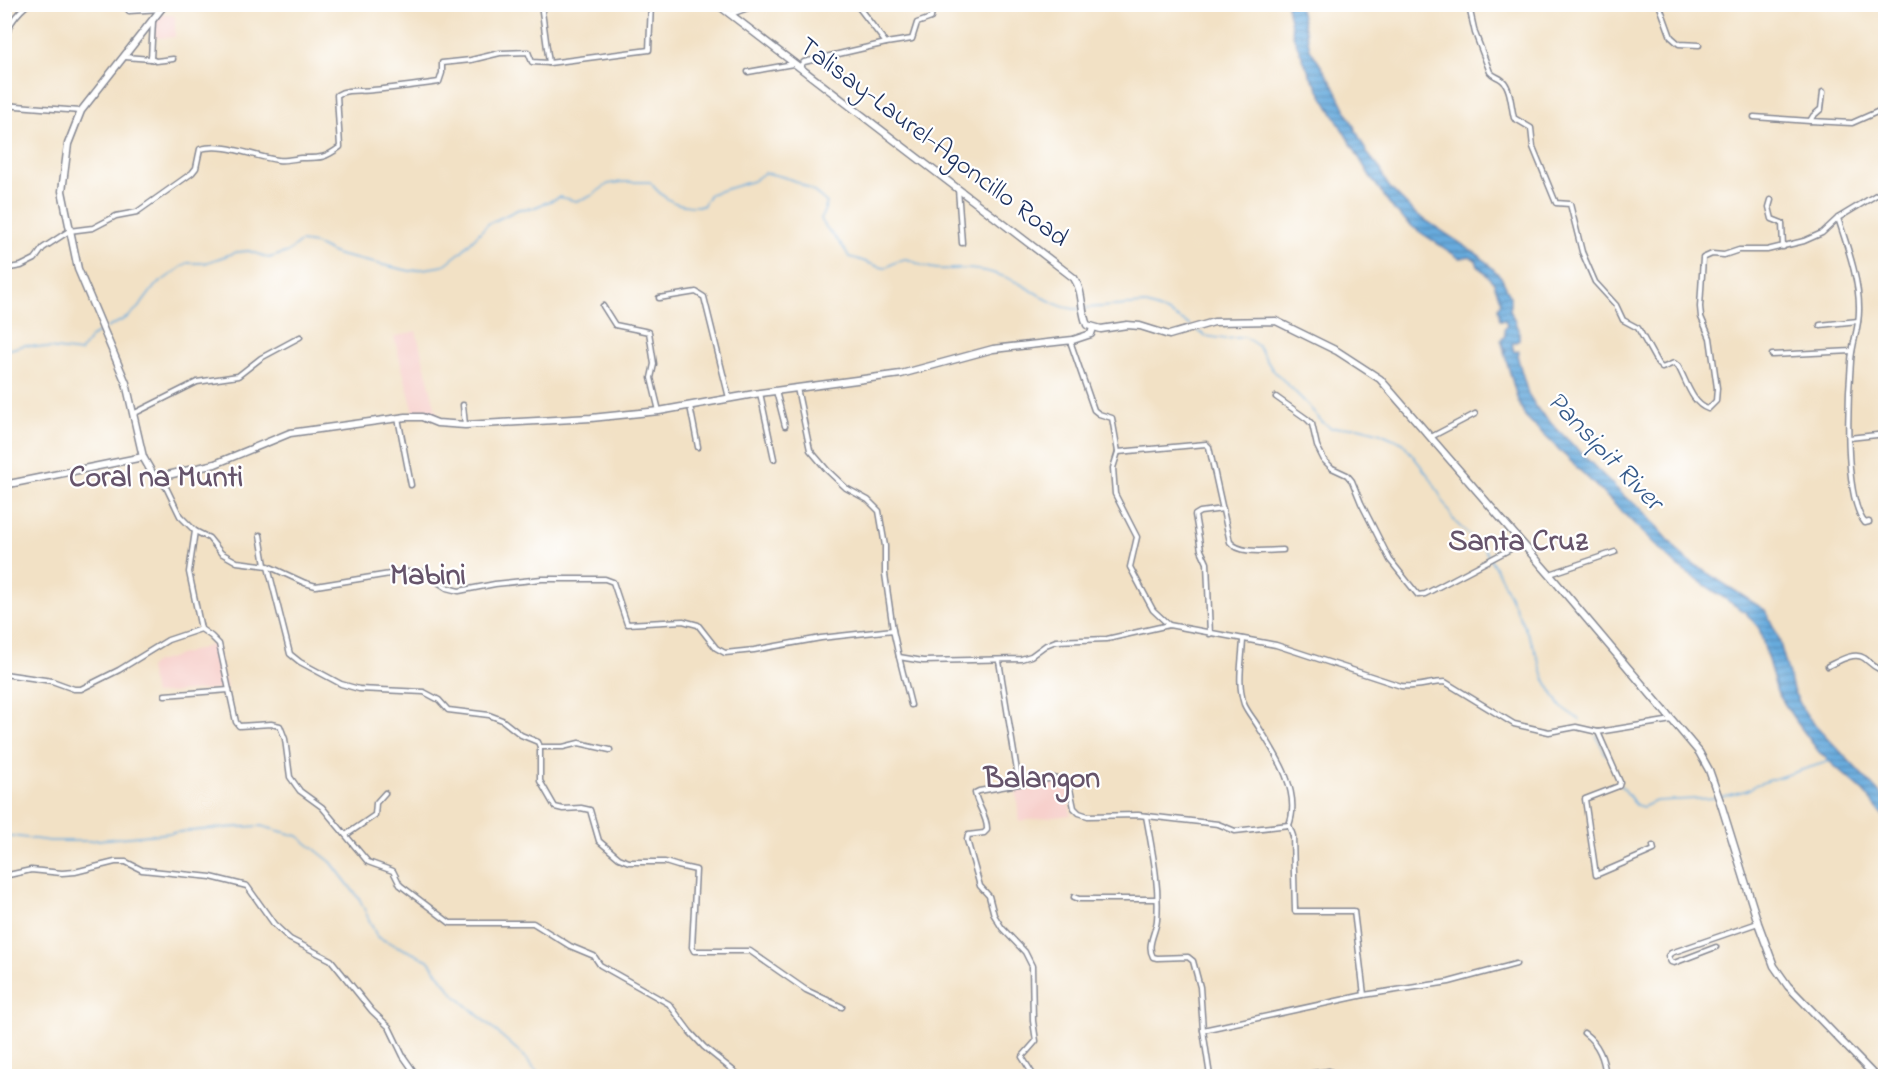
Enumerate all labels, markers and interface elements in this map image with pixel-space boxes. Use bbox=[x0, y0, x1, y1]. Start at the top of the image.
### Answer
street label: Talisay-Laurel-Agoncillo Road bbox=[790, 28, 1076, 258]
water label: Pansipit River bbox=[1536, 383, 1674, 524]
district label: Coral na Munti bbox=[69, 457, 243, 501]
district label: Santa Cruz bbox=[1448, 521, 1589, 565]
district label: Mabini bbox=[390, 555, 466, 599]
district label: Balangon bbox=[982, 758, 1100, 803]

